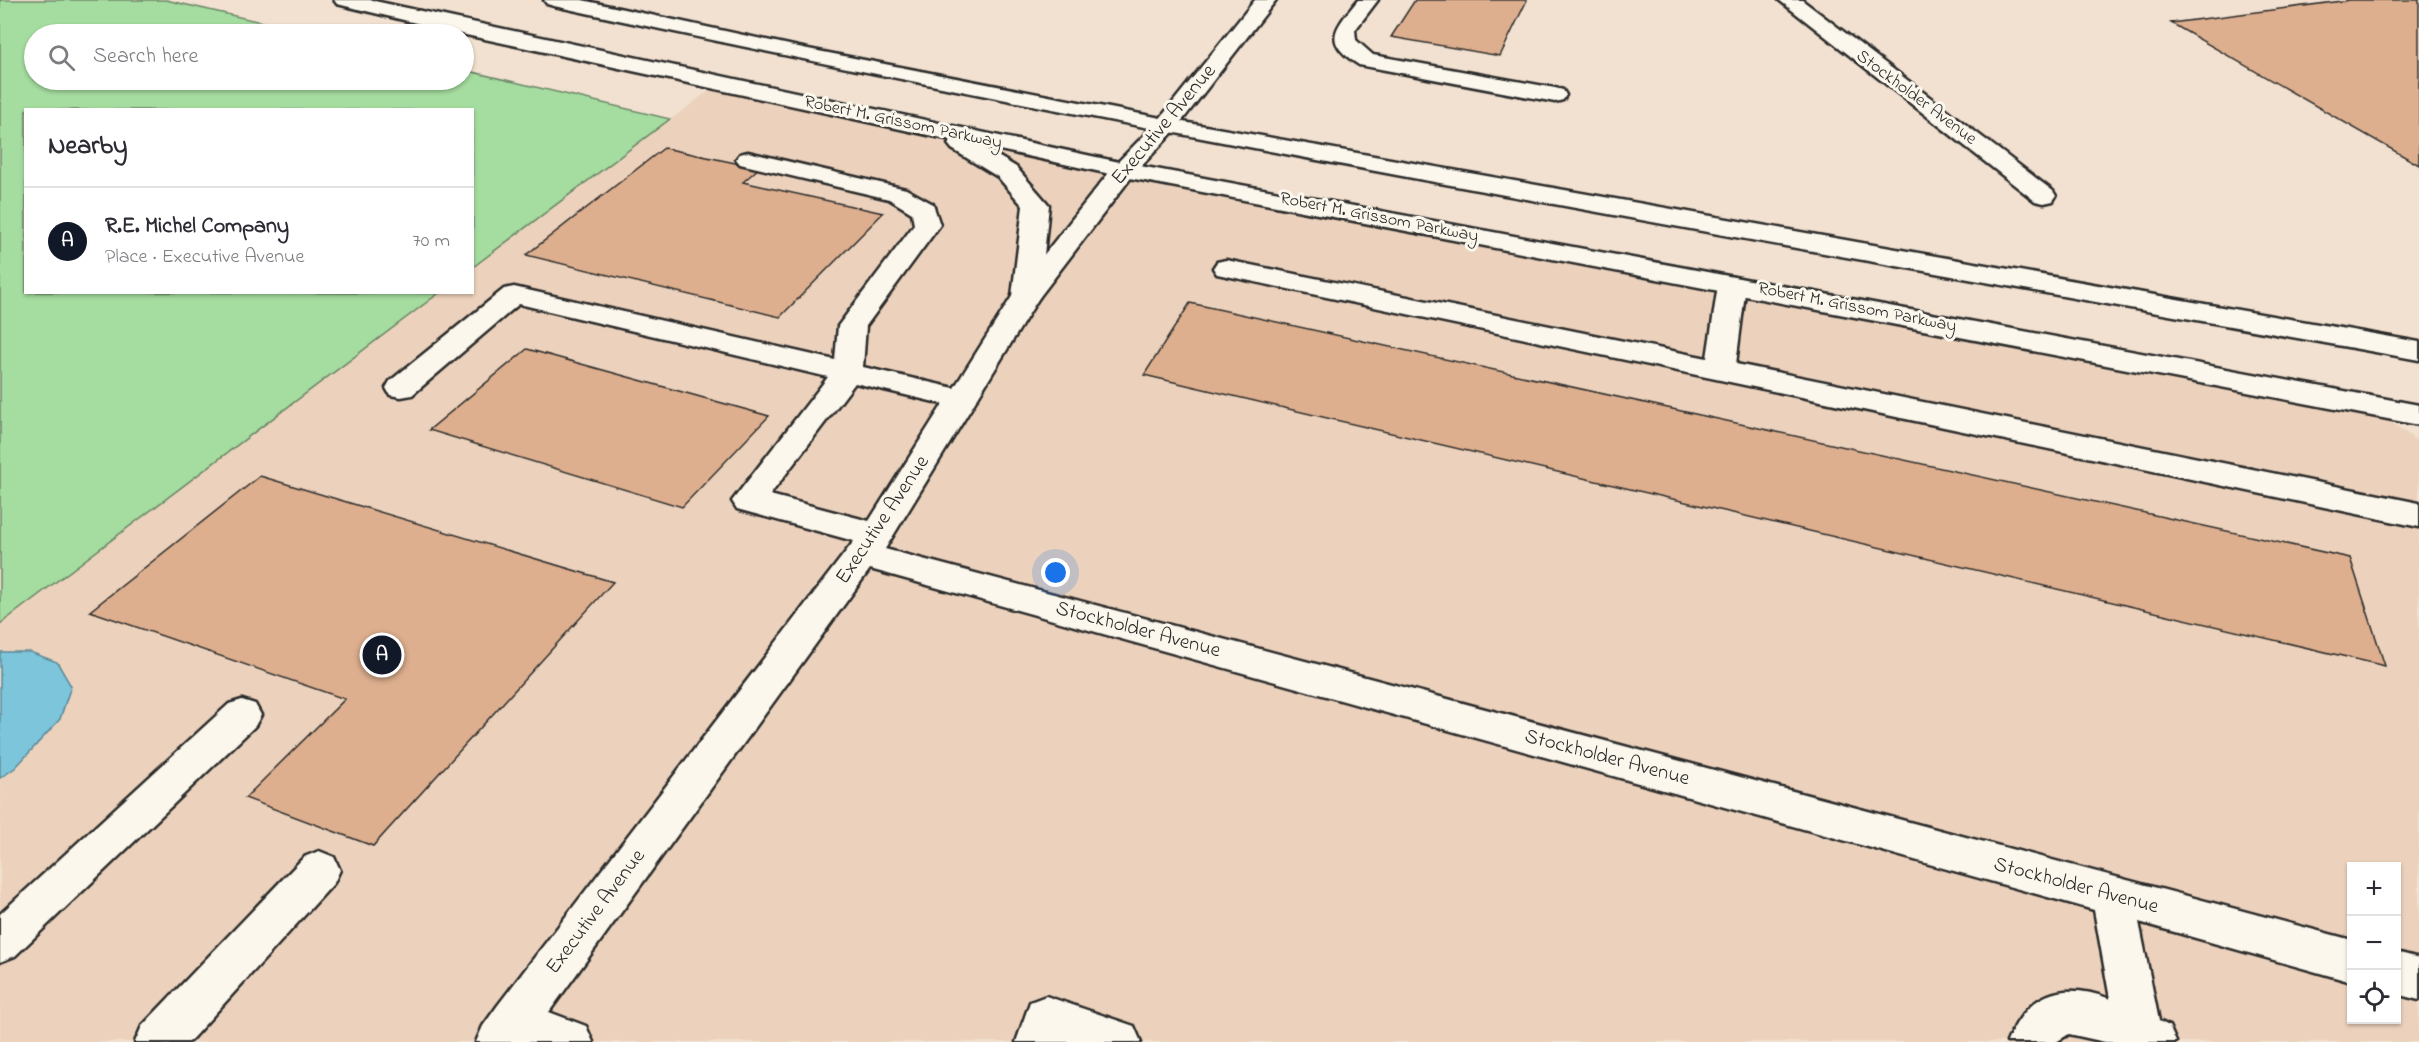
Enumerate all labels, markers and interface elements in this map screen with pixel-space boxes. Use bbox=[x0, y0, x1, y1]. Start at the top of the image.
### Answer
search box bbox=[24, 24, 474, 90]
icon: search bbox=[45, 41, 78, 74]
text: Search here bbox=[93, 41, 198, 73]
street label: Stockholder Avenue bbox=[1850, 44, 1983, 153]
street label: Executive Avenue bbox=[1104, 58, 1224, 192]
street label: Robert M. Grissom Parkway bbox=[802, 89, 1004, 157]
text: Nearby bbox=[48, 128, 127, 166]
street label: Robert M. Grissom Parkway bbox=[1277, 186, 1481, 250]
text: R.E. Michel Company bbox=[105, 211, 289, 243]
text: A bbox=[61, 227, 74, 256]
text: 70 m bbox=[413, 227, 450, 256]
text: Place · Executive Avenue bbox=[105, 243, 304, 272]
street label: Robert M. Grissom Parkway bbox=[1755, 276, 1959, 340]
street label: Executive Avenue bbox=[829, 449, 938, 591]
your location bbox=[1041, 558, 1070, 587]
street label: Stockholder Avenue bbox=[1052, 594, 1224, 667]
pin: A bbox=[362, 632, 401, 678]
street label: Stockholder Avenue bbox=[1521, 722, 1693, 795]
street label: Executive Avenue bbox=[539, 843, 653, 981]
street label: Stockholder Avenue bbox=[1990, 850, 2162, 923]
map controls bbox=[2347, 862, 2401, 1024]
button: + bbox=[2347, 862, 2401, 916]
button: − bbox=[2347, 916, 2401, 970]
button: locate bbox=[2347, 970, 2401, 1024]

